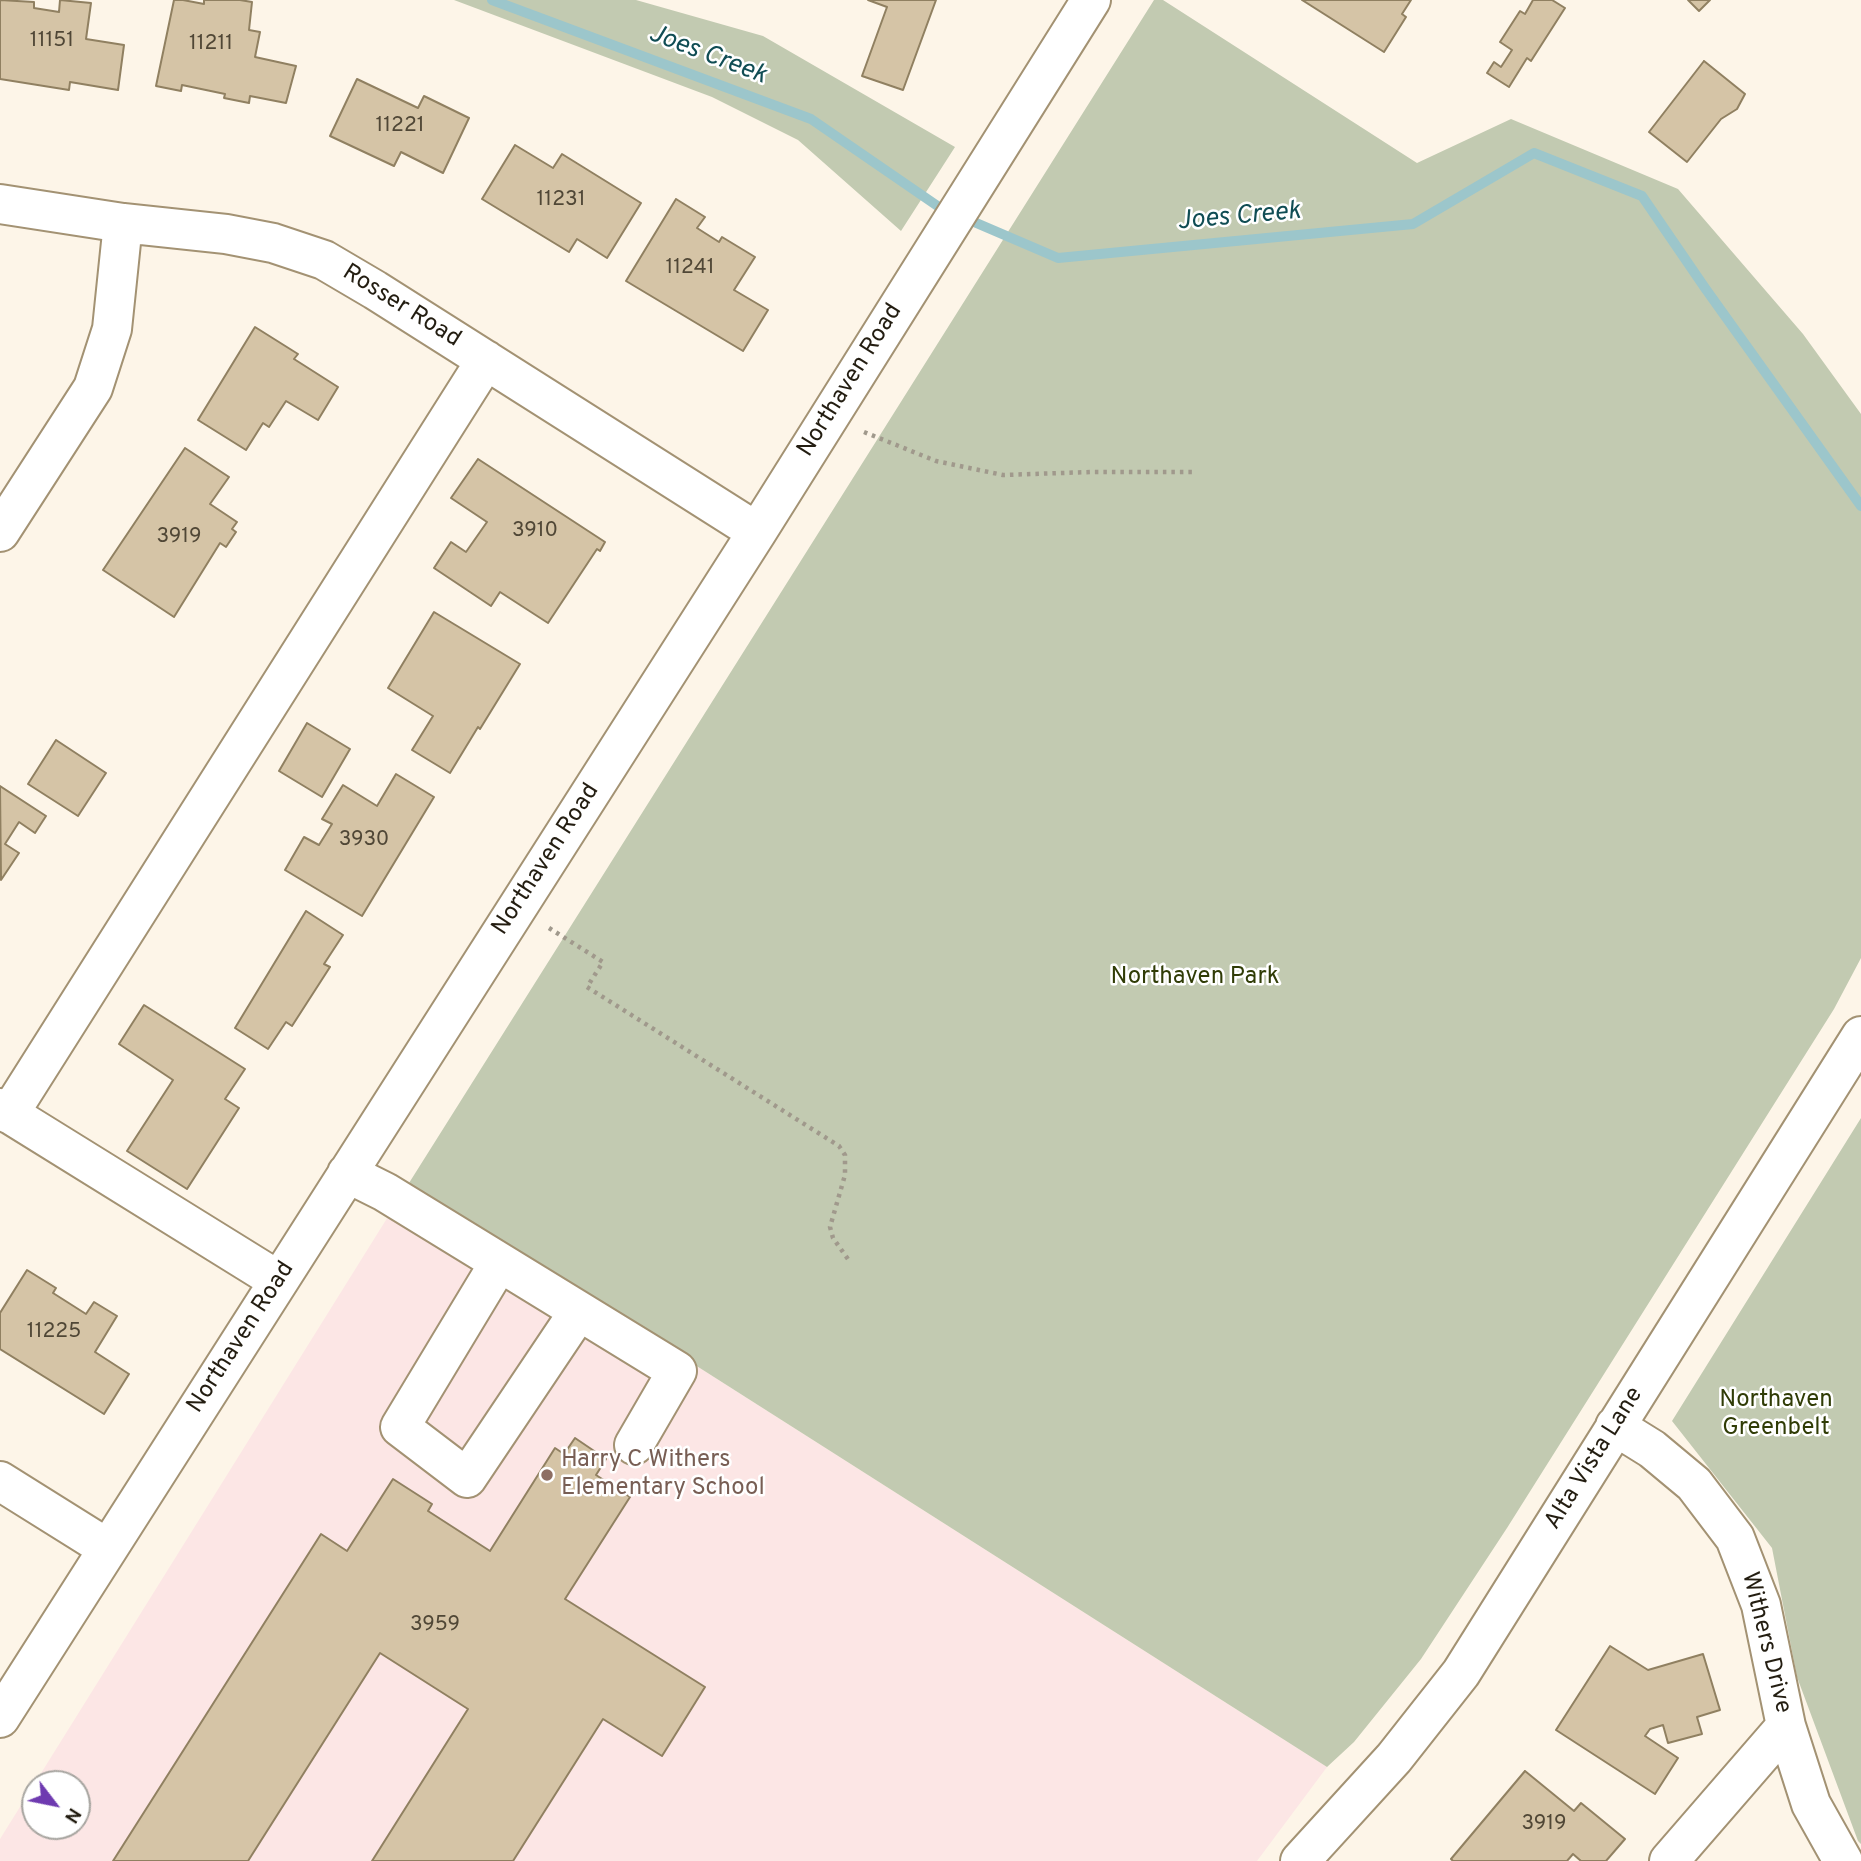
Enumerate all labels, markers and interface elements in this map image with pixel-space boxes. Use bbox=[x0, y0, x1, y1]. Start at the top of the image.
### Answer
water label: Joes Creek bbox=[644, 19, 770, 93]
house number: 11151 bbox=[30, 29, 74, 55]
house number: 11211 bbox=[189, 32, 233, 58]
house number: 11221 bbox=[375, 114, 425, 140]
house number: 11231 bbox=[537, 188, 585, 214]
water label: Joes Creek bbox=[1176, 197, 1302, 239]
house number: 11241 bbox=[665, 256, 715, 282]
street label: Rosser Road bbox=[336, 259, 466, 355]
street label: Northaven Road bbox=[792, 299, 910, 463]
house number: 3910 bbox=[512, 519, 558, 545]
house number: 3919 bbox=[156, 525, 202, 551]
street label: Northaven Road bbox=[487, 779, 607, 941]
house number: 3930 bbox=[339, 828, 389, 854]
park label: Northaven Park bbox=[1111, 964, 1279, 992]
street label: Northaven Road bbox=[182, 1257, 302, 1419]
house number: 11225 bbox=[27, 1320, 81, 1346]
street label: Alta Vista Lane bbox=[1540, 1382, 1650, 1536]
park label: Northaven Greenbelt bbox=[1719, 1387, 1833, 1443]
place label: Harry C Withers Elementary School bbox=[561, 1447, 765, 1503]
marker: Harry C Withers Elementary School bbox=[539, 1467, 555, 1483]
street label: Withers Drive bbox=[1734, 1569, 1796, 1717]
house number: 3959 bbox=[410, 1613, 460, 1639]
north arrow bbox=[21, 1770, 91, 1840]
text: N bbox=[58, 1803, 86, 1827]
house number: 3919 bbox=[1521, 1812, 1567, 1838]

